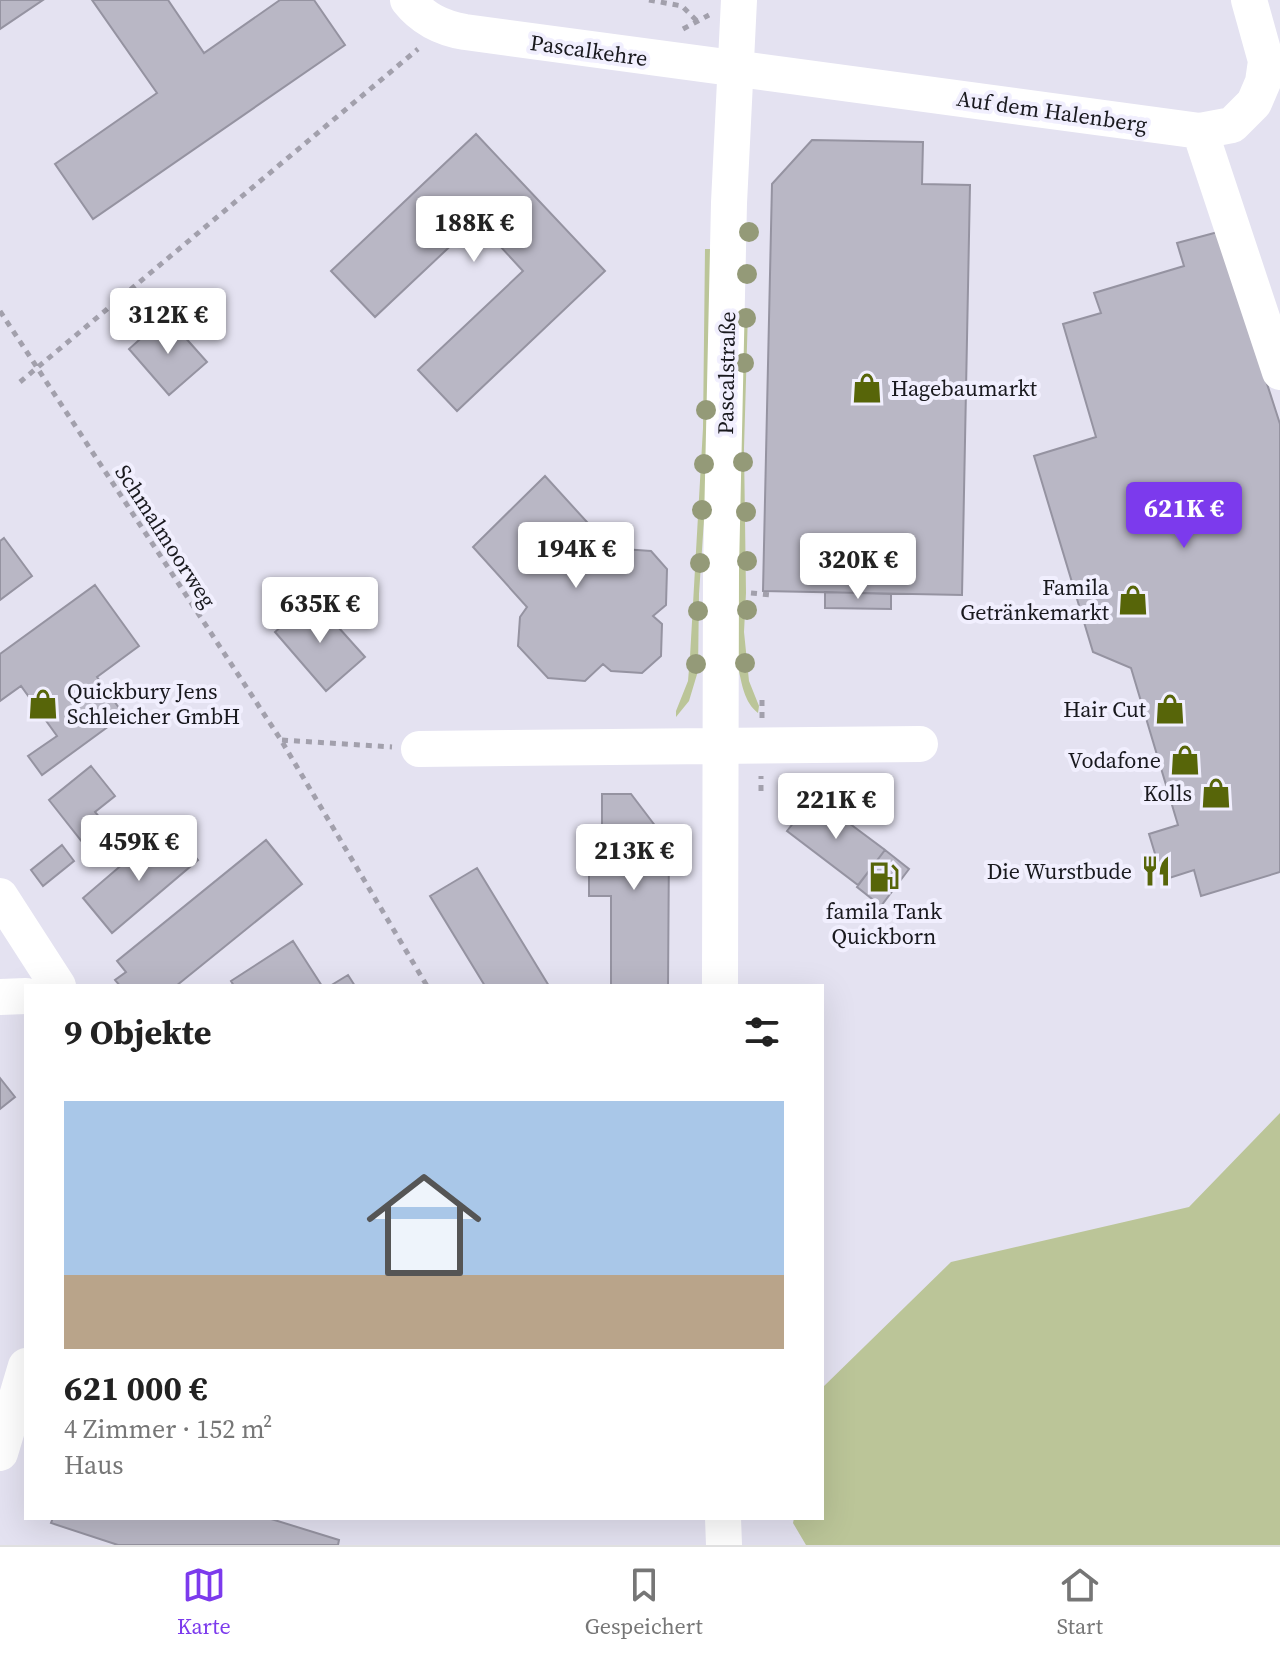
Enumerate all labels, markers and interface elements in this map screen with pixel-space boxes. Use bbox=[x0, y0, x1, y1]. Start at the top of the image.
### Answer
street label: Pascalkehre bbox=[528, 27, 650, 73]
street label: Auf dem Halenberg bbox=[955, 83, 1149, 139]
pin: 188K € bbox=[409, 196, 539, 264]
text: 188K € bbox=[434, 204, 514, 240]
pin: 312K € bbox=[103, 288, 233, 356]
text: 312K € bbox=[128, 296, 208, 332]
street label: Pascalstraße bbox=[710, 311, 742, 435]
shop icon: Hagebaumarkt bbox=[850, 371, 884, 405]
place label: Hagebaumarkt bbox=[891, 373, 1038, 403]
street label: Schmalmoorweg bbox=[108, 459, 224, 613]
pin: 621K € bbox=[1119, 482, 1249, 550]
text: 621K € bbox=[1144, 490, 1224, 526]
pin: 194K € bbox=[511, 522, 641, 590]
text: 194K € bbox=[536, 530, 616, 566]
pin: 320K € bbox=[793, 533, 923, 601]
text: 320K € bbox=[818, 541, 898, 577]
place label: Famila Getränkemarkt bbox=[960, 572, 1110, 627]
pin: 635K € bbox=[255, 577, 385, 645]
shop icon: Famila Getränkemarkt bbox=[1116, 583, 1150, 617]
text: 635K € bbox=[280, 585, 360, 621]
place label: Quickbury Jens Schleicher GmbH bbox=[67, 676, 240, 731]
shop icon: Quickbury Jens Schleicher GmbH bbox=[26, 687, 60, 721]
shop icon: Hair Cut bbox=[1153, 692, 1187, 726]
place label: Hair Cut bbox=[1063, 694, 1147, 724]
shop icon: Vodafone bbox=[1168, 743, 1202, 777]
place label: Vodafone bbox=[1068, 745, 1161, 775]
pin: 221K € bbox=[771, 773, 901, 841]
shop icon: Kolls bbox=[1199, 776, 1233, 810]
place label: Kolls bbox=[1143, 778, 1192, 808]
text: 221K € bbox=[796, 781, 876, 817]
pin: 459K € bbox=[74, 815, 204, 883]
text: 459K € bbox=[99, 823, 179, 859]
pin: 213K € bbox=[569, 824, 699, 892]
text: 213K € bbox=[594, 832, 674, 868]
restaurant icon: Die Wurstbude bbox=[1139, 854, 1173, 888]
place label: Die Wurstbude bbox=[987, 856, 1132, 886]
fuel station icon: famila Tank Quickborn bbox=[867, 860, 901, 894]
place label: famila Tank Quickborn bbox=[826, 896, 943, 951]
text: 9 Objekte bbox=[64, 1009, 212, 1055]
icon: filters bbox=[740, 1010, 784, 1054]
icon: home bbox=[352, 1153, 496, 1297]
text: 621 000 € bbox=[64, 1365, 208, 1411]
text: 4 Zimmer · 152 m² bbox=[64, 1411, 272, 1447]
text: Haus bbox=[64, 1447, 124, 1483]
tab: Karte bbox=[177, 1563, 231, 1641]
tab: Gespeichert bbox=[585, 1563, 703, 1641]
tab: Start bbox=[1057, 1563, 1103, 1641]

